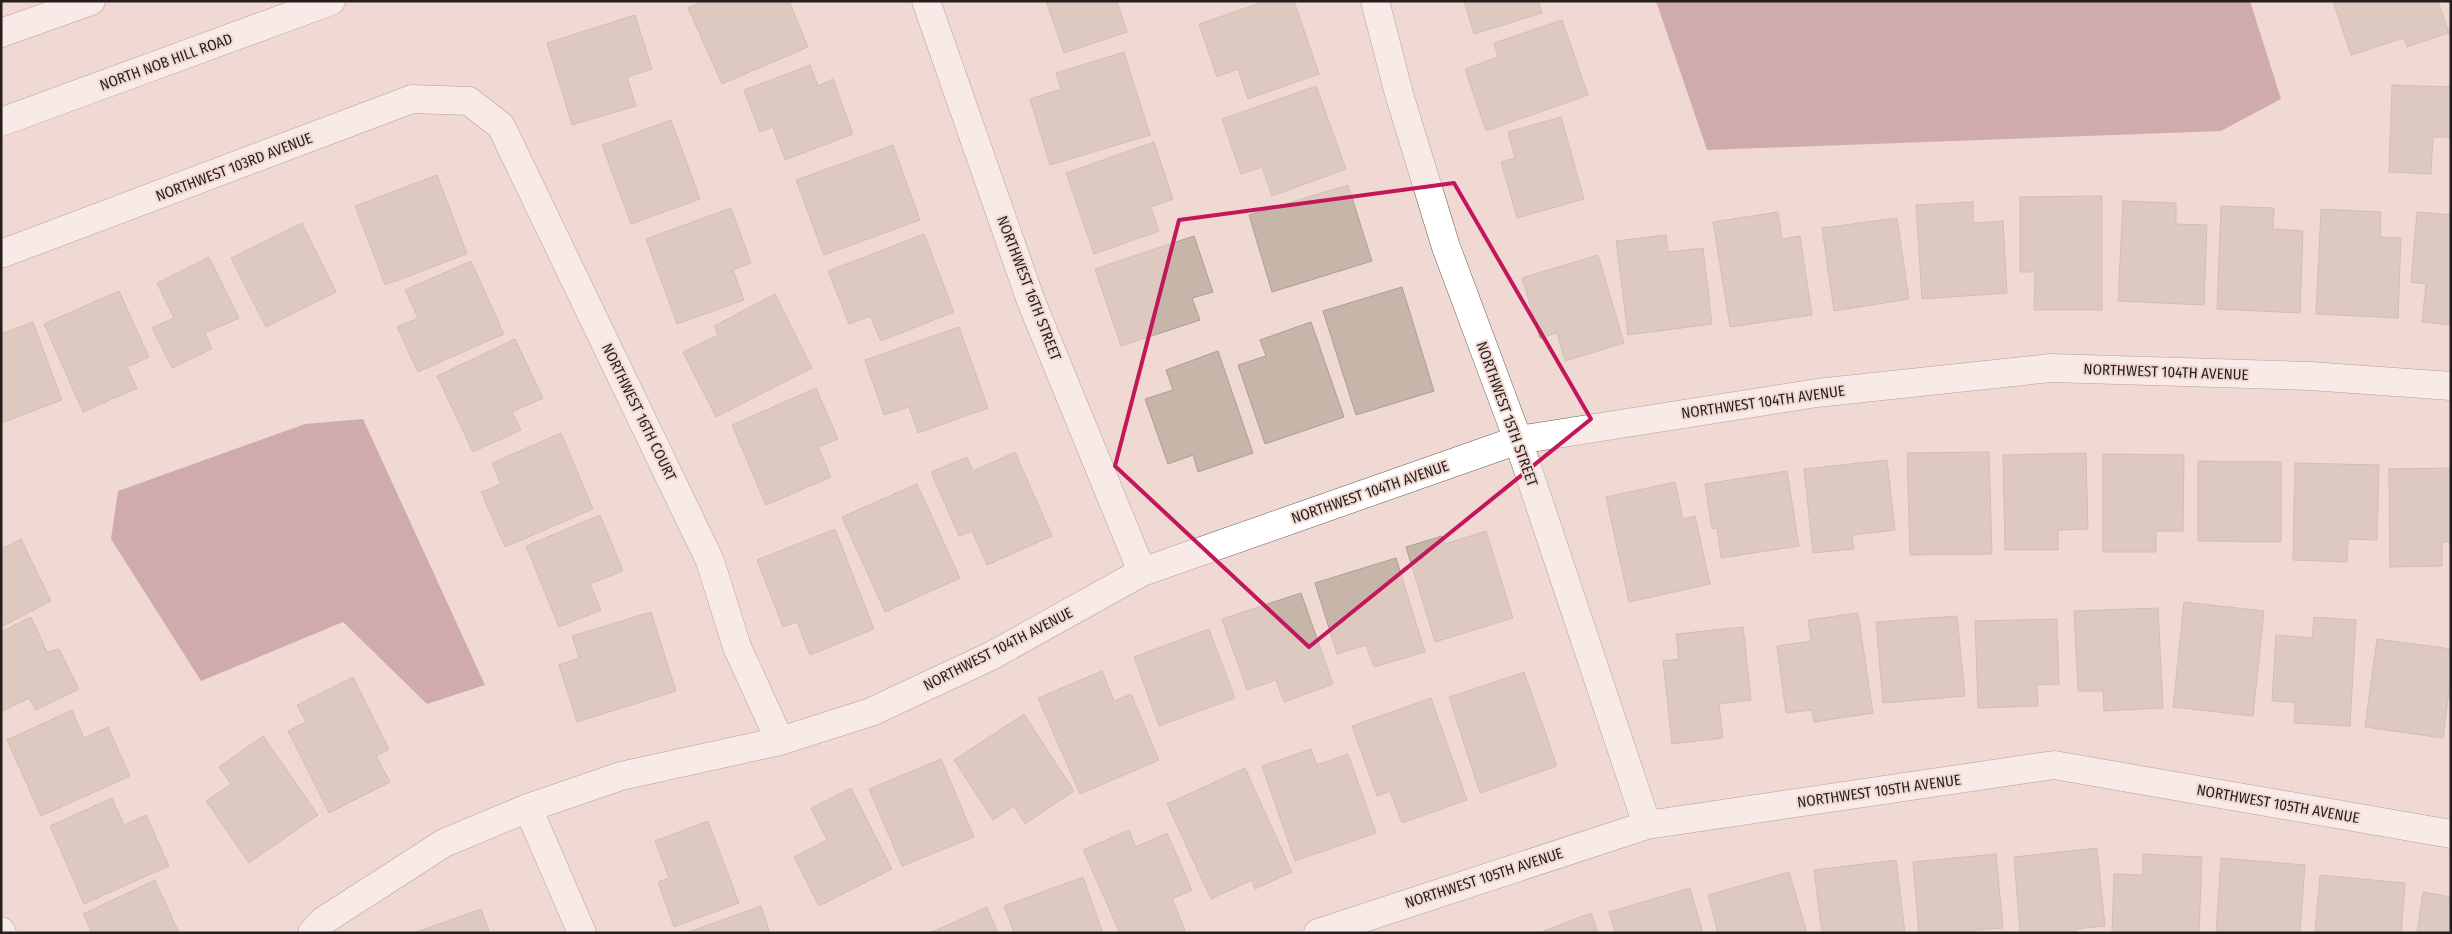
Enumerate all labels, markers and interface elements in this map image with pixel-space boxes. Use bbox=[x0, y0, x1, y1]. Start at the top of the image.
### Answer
street label: NORTH NOB HILL ROAD bbox=[97, 30, 235, 94]
street label: NORTHWEST 103RD AVENUE bbox=[153, 129, 315, 205]
street label: NORTHWEST 16TH STREET bbox=[993, 213, 1065, 363]
street label: NORTHWEST 15TH STREET bbox=[1472, 339, 1542, 489]
street label: NORTHWEST 16TH COURT bbox=[598, 340, 680, 484]
street label: NORTHWEST 104TH AVENUE bbox=[2083, 360, 2249, 384]
street label: NORTHWEST 104TH AVENUE bbox=[1680, 382, 1846, 422]
street label: NORTHWEST 104TH AVENUE bbox=[1289, 457, 1451, 527]
street label: NORTHWEST 104TH AVENUE bbox=[920, 603, 1076, 695]
street label: NORTHWEST 105TH AVENUE bbox=[1796, 771, 1962, 811]
street label: NORTHWEST 105TH AVENUE bbox=[2195, 781, 2361, 827]
street label: NORTHWEST 105TH AVENUE bbox=[1403, 844, 1565, 912]

